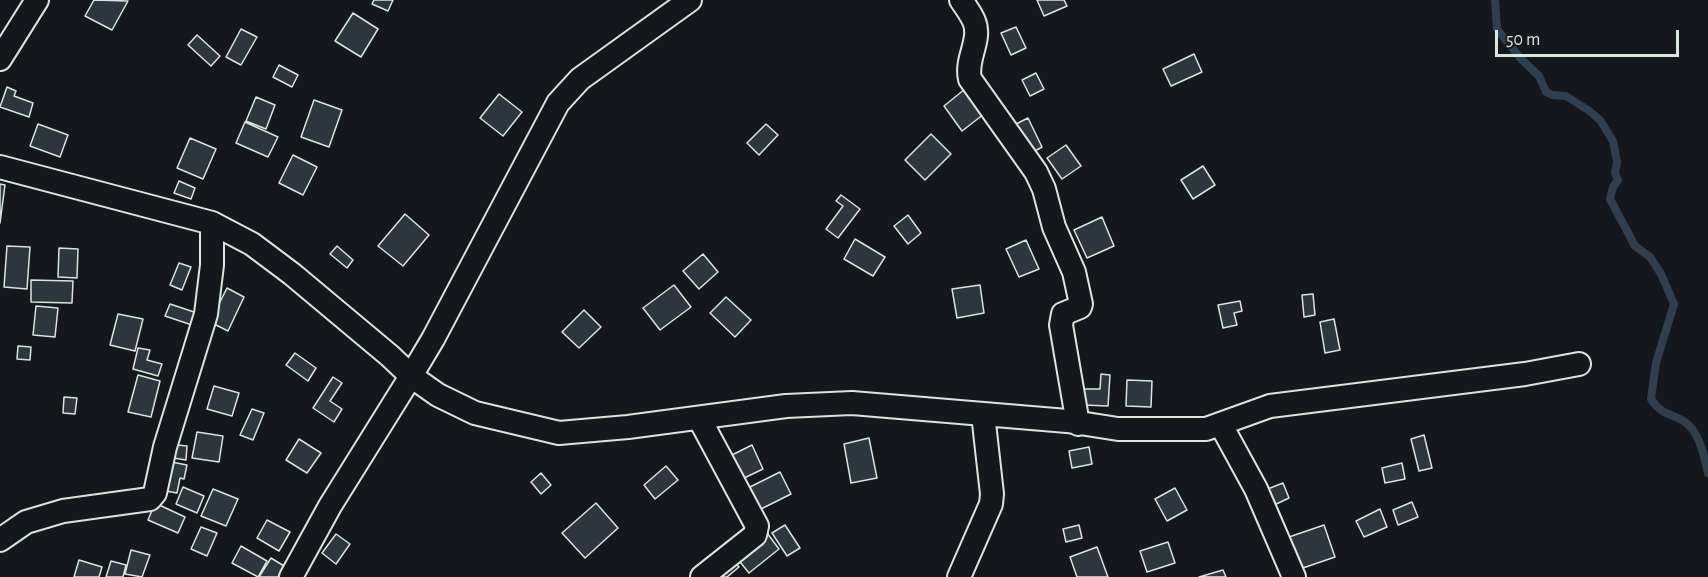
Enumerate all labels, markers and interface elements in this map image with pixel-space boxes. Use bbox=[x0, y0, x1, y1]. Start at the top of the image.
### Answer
scale bar bbox=[1498, 18, 1682, 56]
text: 50 m bbox=[1506, 31, 1540, 49]

